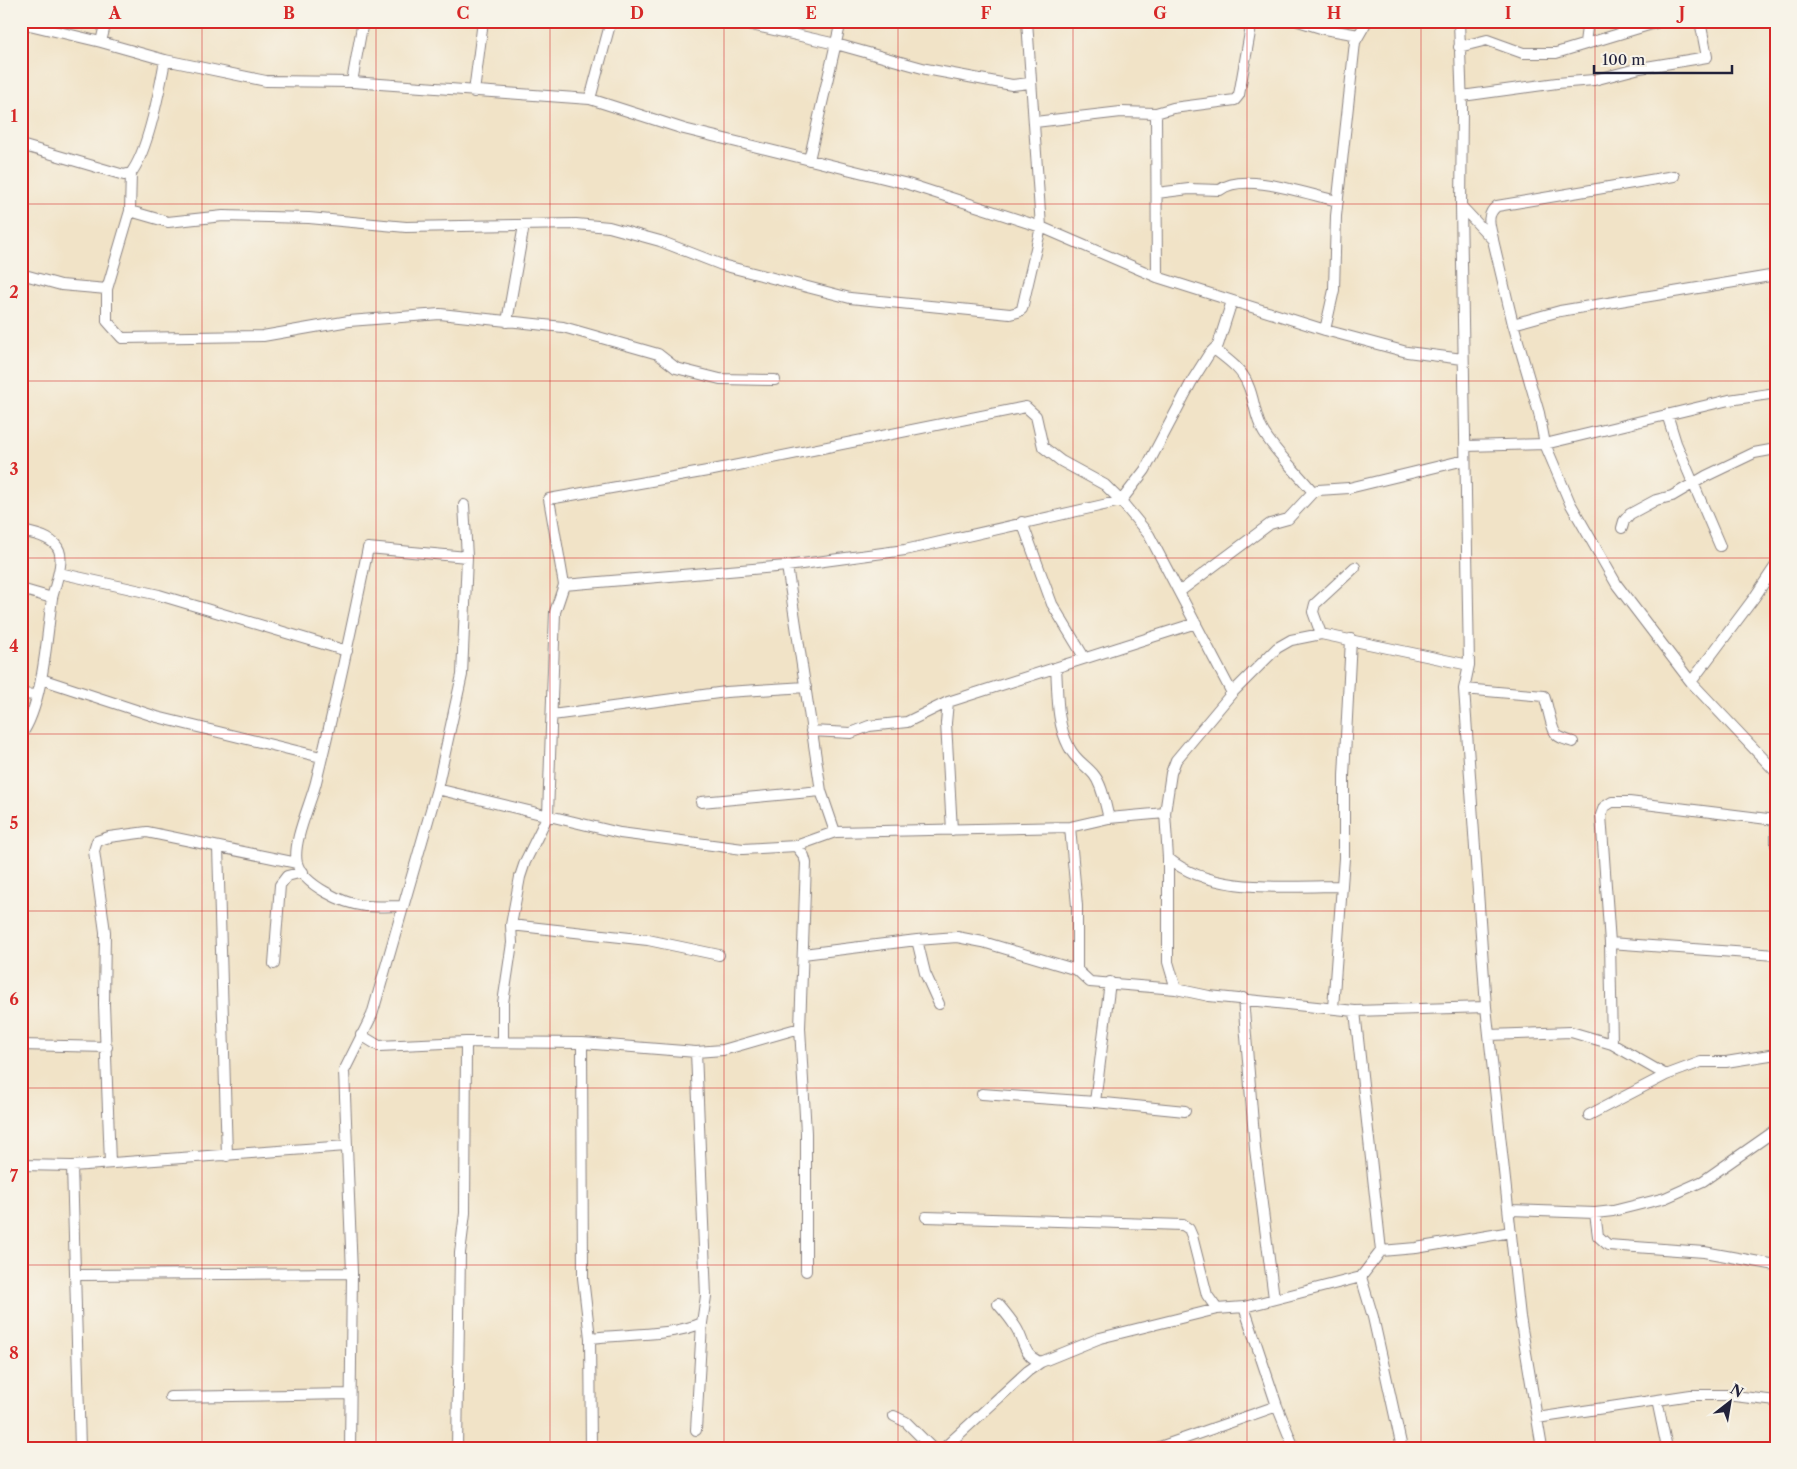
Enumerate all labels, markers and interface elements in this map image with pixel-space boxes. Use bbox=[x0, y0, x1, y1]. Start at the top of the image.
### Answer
text: A bbox=[108, 3, 122, 23]
text: B bbox=[283, 3, 295, 23]
text: C bbox=[457, 3, 469, 23]
text: D bbox=[630, 3, 644, 23]
text: E bbox=[805, 3, 817, 23]
text: F bbox=[981, 3, 992, 23]
text: G bbox=[1153, 3, 1167, 23]
text: H bbox=[1327, 3, 1341, 23]
text: I bbox=[1505, 3, 1512, 23]
text: J bbox=[1676, 3, 1685, 23]
scale bar bbox=[1594, 42, 1732, 74]
text: 100 m bbox=[1602, 50, 1645, 69]
text: 1 bbox=[10, 106, 18, 126]
text: 2 bbox=[9, 282, 19, 302]
text: 3 bbox=[9, 459, 19, 479]
text: 4 bbox=[9, 636, 19, 656]
text: 5 bbox=[10, 813, 19, 833]
text: 6 bbox=[9, 989, 19, 1009]
text: 7 bbox=[10, 1166, 19, 1186]
text: 8 bbox=[9, 1343, 19, 1363]
north arrow bbox=[1704, 1376, 1754, 1426]
text: N bbox=[1727, 1380, 1747, 1402]

